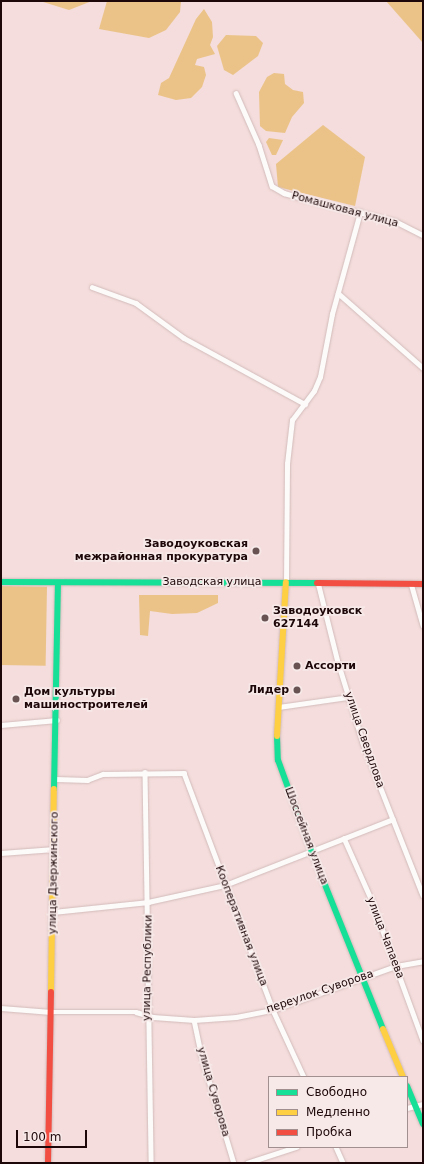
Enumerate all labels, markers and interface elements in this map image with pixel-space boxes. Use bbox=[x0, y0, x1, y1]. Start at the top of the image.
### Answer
street label: Ромашковая улица bbox=[290, 189, 400, 231]
place label: Заводоуковская межрайонная прокуратура bbox=[75, 538, 248, 564]
marker: Заводоуковская межрайонная прокуратура bbox=[251, 546, 261, 556]
street label: Заводская улица bbox=[162, 575, 262, 589]
place label: Заводоуковск 627144 bbox=[273, 605, 362, 631]
marker: Заводоуковск 627144 bbox=[260, 613, 270, 623]
place label: Ассорти bbox=[305, 659, 356, 673]
marker: Ассорти bbox=[292, 661, 302, 671]
place label: Лидер bbox=[248, 683, 289, 697]
marker: Лидер bbox=[292, 685, 302, 695]
place label: Дом культуры машиностроителей bbox=[24, 686, 148, 712]
street label: улица Свердлова bbox=[341, 690, 387, 790]
marker: Дом культуры машиностроителей bbox=[11, 694, 21, 704]
street label: Шоссейная улица bbox=[281, 785, 331, 887]
street label: улица Дзержинского bbox=[46, 811, 62, 935]
street label: Кооперативная улица bbox=[212, 864, 270, 988]
street label: улица Чапаева bbox=[363, 895, 407, 981]
street label: улица Республики bbox=[140, 915, 156, 1021]
street label: переулок Суворова bbox=[265, 967, 375, 1017]
street label: улица Суворова bbox=[194, 1046, 232, 1138]
legend bbox=[268, 1076, 408, 1148]
text: Свободно bbox=[306, 1085, 367, 1099]
text: Медленно bbox=[306, 1105, 370, 1119]
scale bar bbox=[18, 1122, 89, 1148]
text: Пробка bbox=[306, 1125, 352, 1139]
text: 100 m bbox=[23, 1130, 61, 1144]

